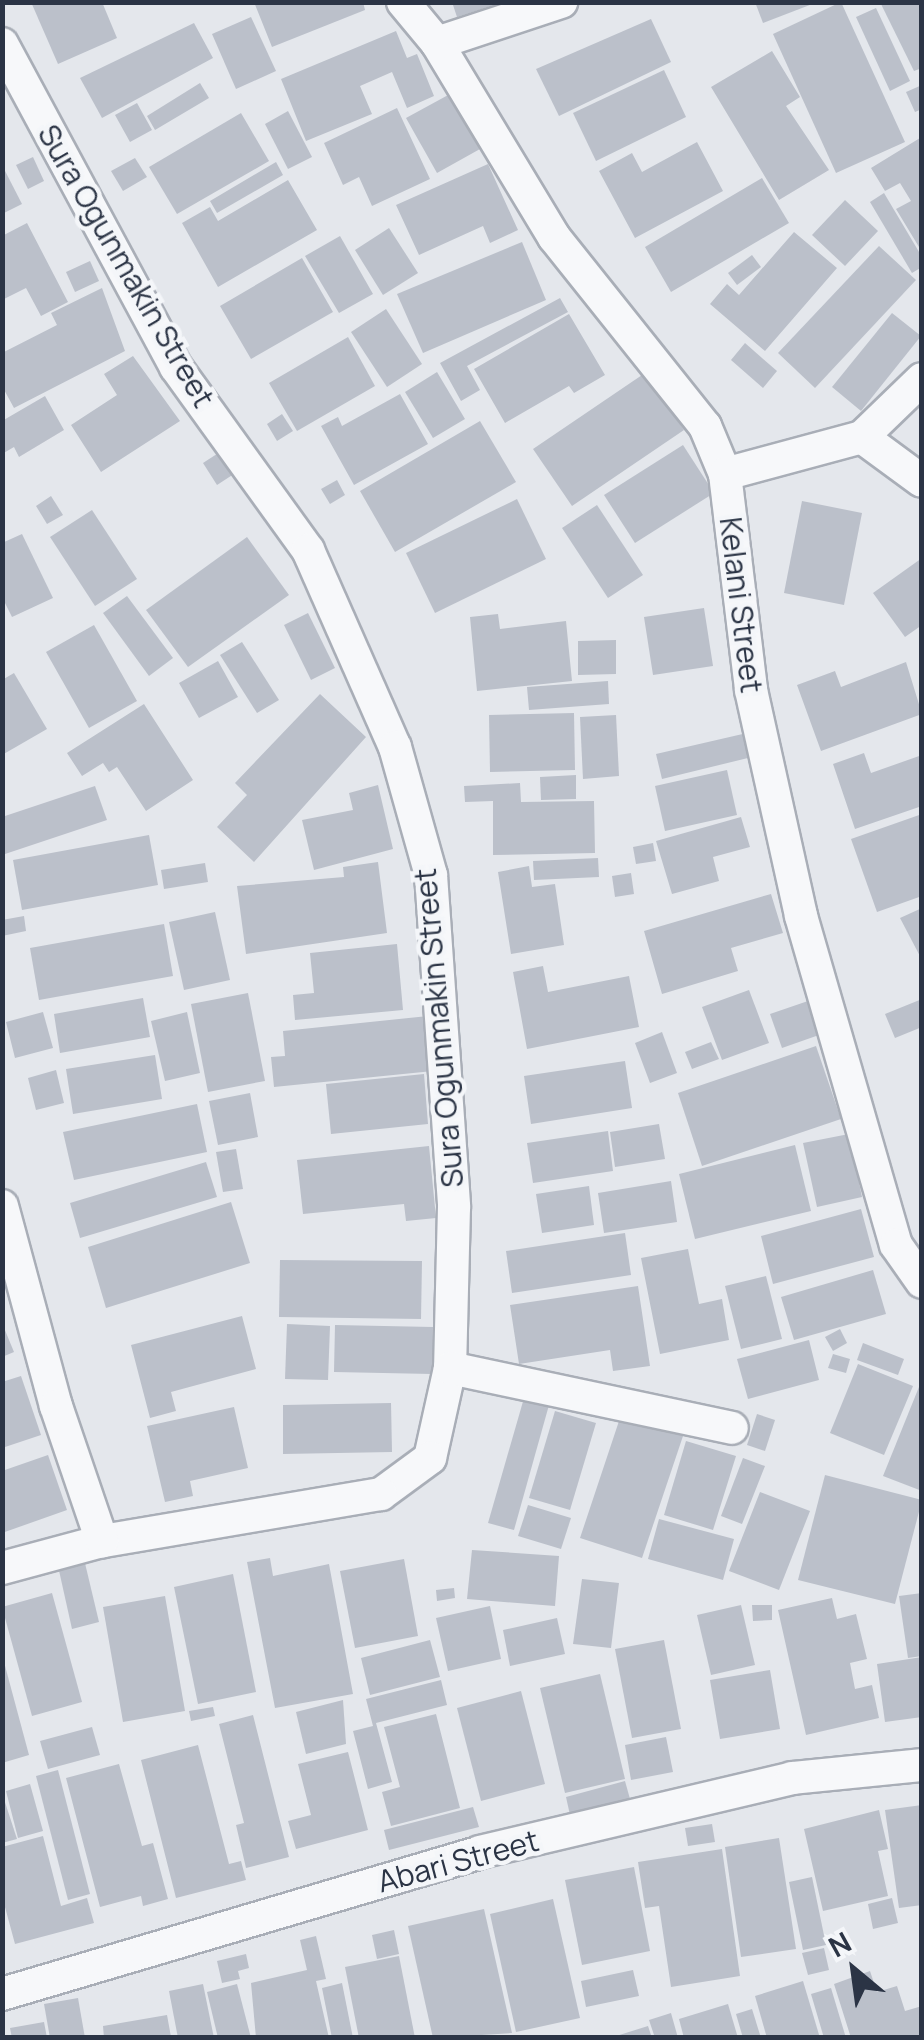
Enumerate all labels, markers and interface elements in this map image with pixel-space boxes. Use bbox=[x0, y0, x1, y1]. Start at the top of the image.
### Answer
street label: Sura Ogunmakin Street bbox=[30, 118, 222, 414]
street label: Kelani Street bbox=[712, 515, 770, 695]
street label: Sura Ogunmakin Street bbox=[407, 867, 471, 1189]
street label: Abari Street bbox=[373, 1822, 543, 1900]
north arrow bbox=[804, 1920, 904, 2020]
text: N bbox=[821, 1922, 857, 1965]

